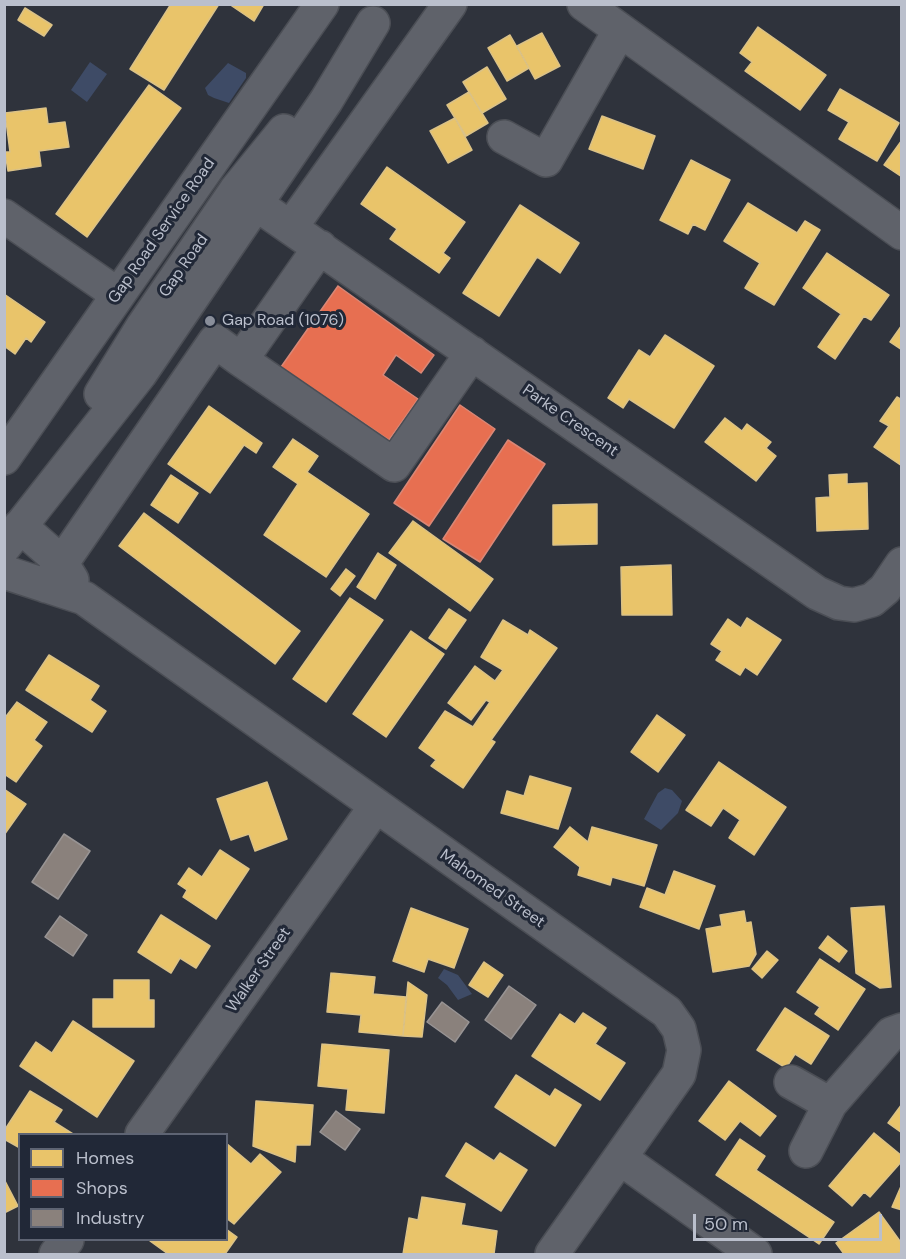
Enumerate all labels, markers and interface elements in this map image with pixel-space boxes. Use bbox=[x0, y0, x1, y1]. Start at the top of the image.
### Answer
street label: Gap Road Service Road bbox=[105, 155, 219, 307]
street label: Gap Road bbox=[155, 231, 213, 301]
place label: Gap Road (1076) bbox=[222, 311, 344, 331]
marker: Gap Road (1076) bbox=[203, 314, 217, 328]
street label: Parke Crescent bbox=[519, 381, 621, 461]
street label: Mahomed Street bbox=[436, 846, 548, 932]
street label: Walker Street bbox=[223, 924, 295, 1016]
legend bbox=[18, 1133, 228, 1241]
text: Homes bbox=[76, 1146, 134, 1170]
text: Shops bbox=[76, 1176, 128, 1200]
scale bar bbox=[696, 1202, 885, 1240]
text: Industry bbox=[76, 1206, 145, 1230]
text: 50 m bbox=[704, 1212, 748, 1236]

